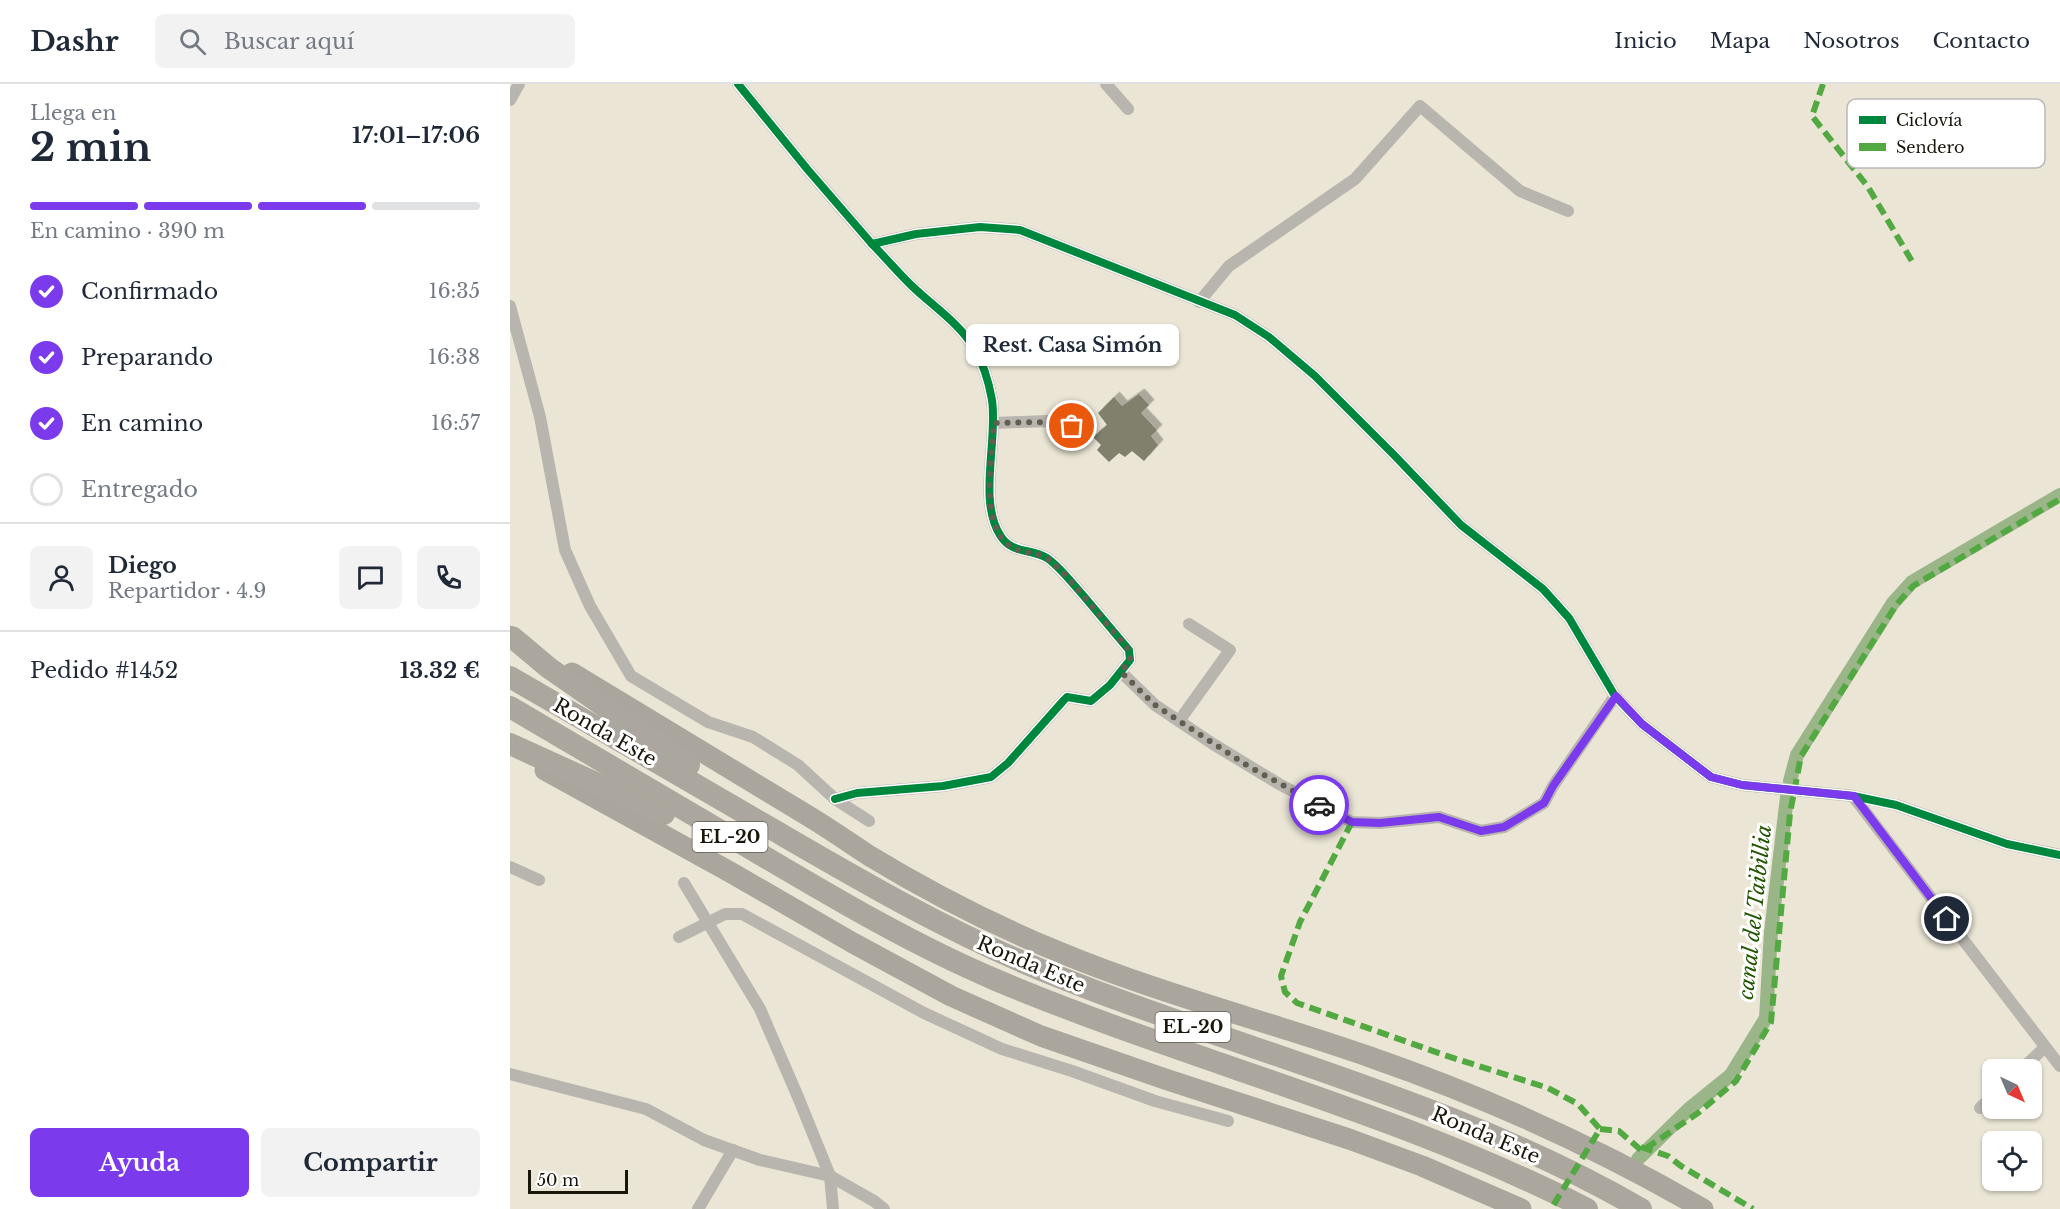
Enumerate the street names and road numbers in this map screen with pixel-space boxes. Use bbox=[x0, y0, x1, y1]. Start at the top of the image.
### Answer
street label: Ronda Este bbox=[549, 693, 661, 771]
road number: EL-20 bbox=[692, 822, 768, 852]
street label: Ronda Este bbox=[973, 930, 1089, 998]
road number: EL-20 bbox=[1156, 1012, 1230, 1042]
street label: Ronda Este bbox=[1428, 1101, 1544, 1169]

